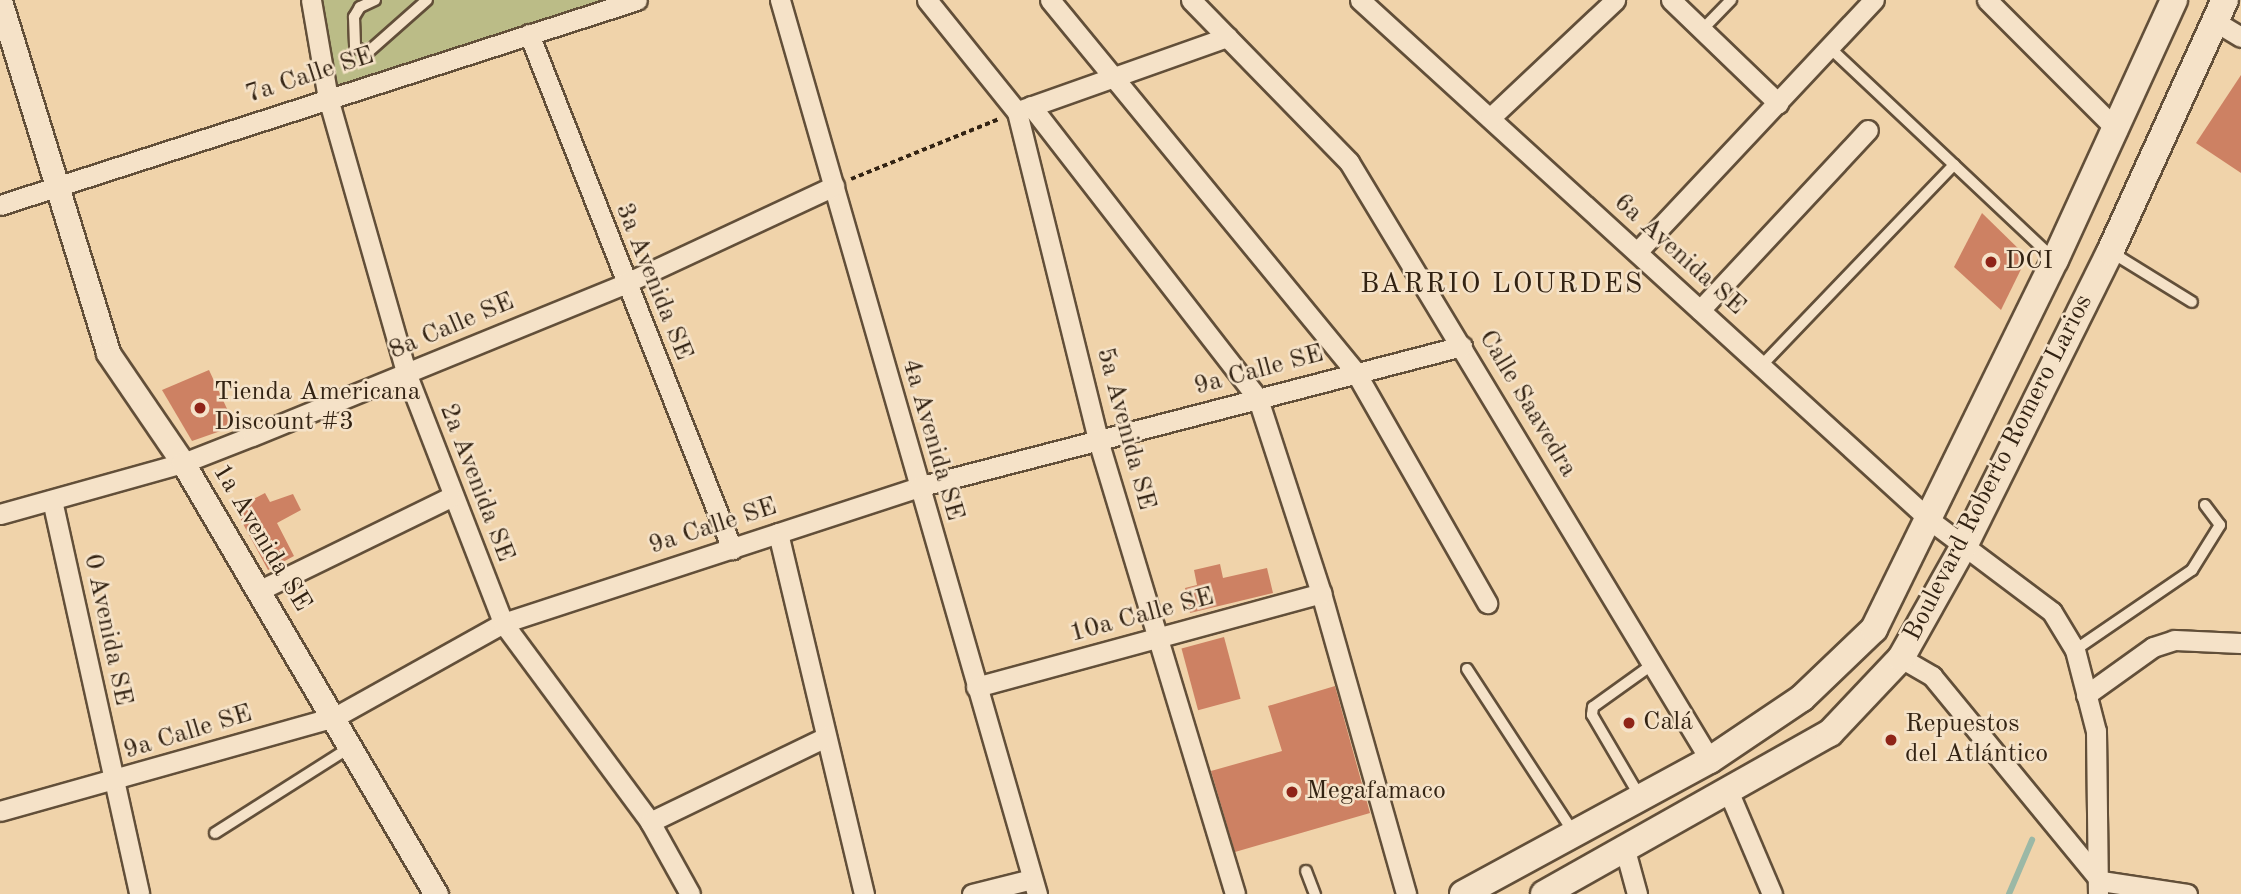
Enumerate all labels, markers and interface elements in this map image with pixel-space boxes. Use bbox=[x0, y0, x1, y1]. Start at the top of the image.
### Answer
street label: 7a Calle SE bbox=[242, 41, 378, 111]
street label: 6a Avenida SE bbox=[1607, 188, 1751, 322]
street label: 3a Avenida SE bbox=[607, 199, 699, 365]
place label: DCI bbox=[2005, 246, 2053, 278]
marker: DCI bbox=[1983, 254, 1999, 270]
district label: BARRIO LOURDES bbox=[1362, 268, 1642, 302]
street label: 8a Calle SE bbox=[385, 287, 519, 367]
street label: Boulevard Roberto Romero Larios bbox=[1898, 289, 2100, 647]
street label: Calle Saavedra bbox=[1471, 325, 1583, 483]
street label: 9a Calle SE bbox=[1191, 339, 1327, 403]
street label: 5a Avenida SE bbox=[1088, 344, 1162, 514]
street label: 4a Avenida SE bbox=[894, 356, 970, 524]
place label: Tienda Americana Discount #3 bbox=[214, 377, 420, 438]
marker: Tienda Americana Discount #3 bbox=[192, 400, 208, 416]
street label: 2a Avenida SE bbox=[432, 400, 520, 566]
street label: 1a Avenida SE bbox=[205, 459, 317, 617]
street label: 9a Calle SE bbox=[645, 492, 781, 562]
street label: 0 Avenida SE bbox=[76, 552, 138, 708]
street label: 10a Calle SE bbox=[1067, 582, 1217, 650]
street label: 9a Calle SE bbox=[120, 699, 256, 767]
place label: Calá bbox=[1643, 707, 1693, 739]
place label: Repuestos del Atlántico bbox=[1905, 709, 2048, 770]
marker: Calá bbox=[1621, 715, 1637, 731]
marker: Repuestos del Atlántico bbox=[1883, 732, 1899, 748]
place label: Megafamaco bbox=[1306, 776, 1446, 808]
marker: Megafamaco bbox=[1284, 784, 1300, 800]

